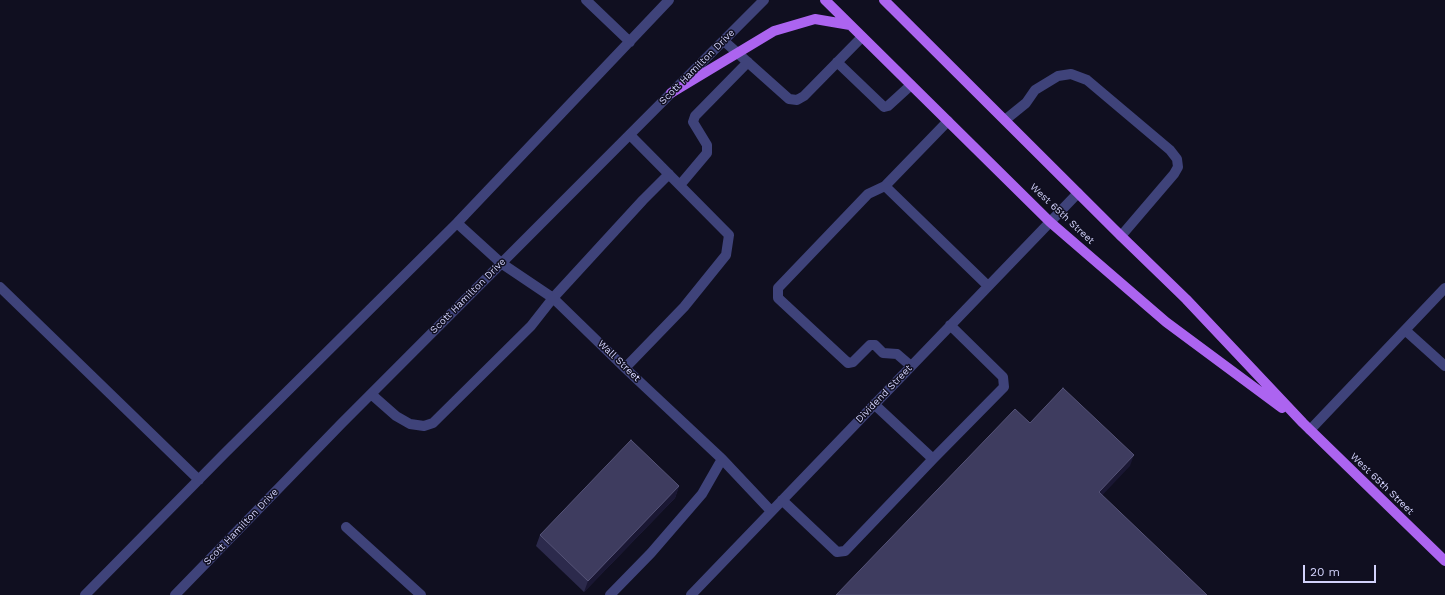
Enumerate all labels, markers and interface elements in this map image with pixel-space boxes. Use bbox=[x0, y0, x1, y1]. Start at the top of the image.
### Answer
street label: Scott Hamilton Drive bbox=[657, 27, 737, 107]
street label: West 65th Street bbox=[1027, 181, 1097, 247]
street label: Scott Hamilton Drive bbox=[428, 256, 508, 336]
street label: Wall Street bbox=[595, 338, 643, 384]
street label: Dividend Street bbox=[853, 363, 915, 425]
street label: West 65th Street bbox=[1348, 451, 1416, 517]
street label: Scott Hamilton Drive bbox=[201, 486, 281, 568]
scale bar bbox=[1305, 557, 1378, 583]
text: 20 m bbox=[1310, 565, 1340, 579]

